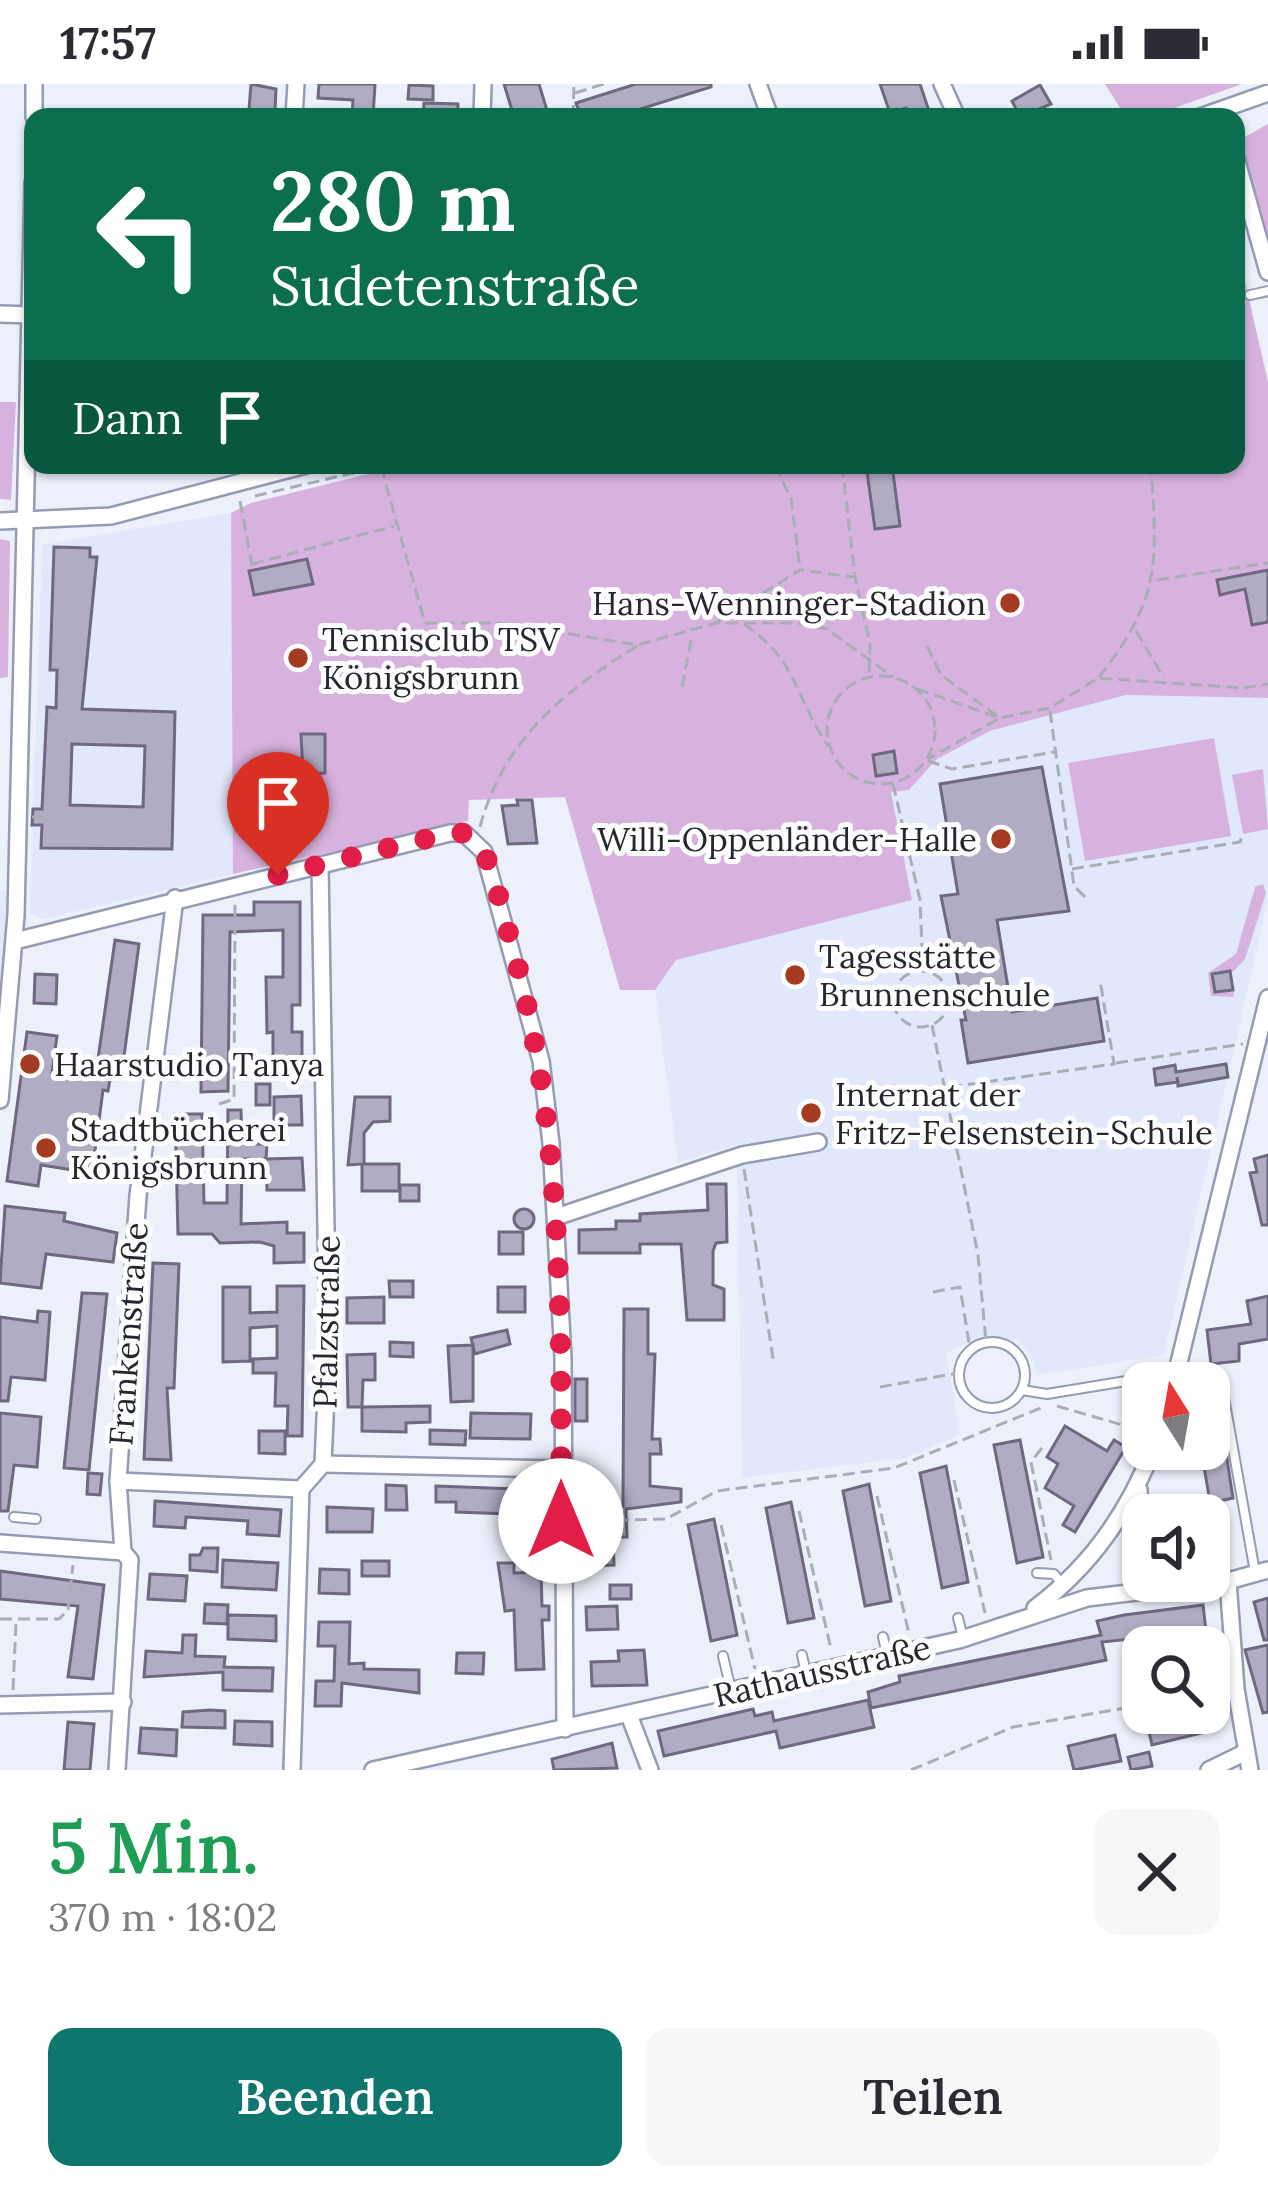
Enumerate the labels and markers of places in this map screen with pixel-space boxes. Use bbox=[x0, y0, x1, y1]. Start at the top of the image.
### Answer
place label: Hans-Wenninger-Stadion bbox=[592, 582, 986, 624]
marker: Hans-Wenninger-Stadion bbox=[997, 590, 1023, 616]
place label: Tennisclub TSV Königsbrunn bbox=[322, 618, 561, 698]
marker: Tennisclub TSV Königsbrunn bbox=[285, 645, 311, 671]
pin bbox=[227, 752, 329, 875]
place label: Willi-Oppenländer-Halle bbox=[597, 818, 977, 860]
marker: Willi-Oppenländer-Halle bbox=[988, 826, 1014, 852]
place label: Tagesstätte Brunnenschule bbox=[819, 935, 1050, 1015]
marker: Tagesstätte Brunnenschule bbox=[782, 962, 808, 988]
place label: Haarstudio Tanya bbox=[54, 1043, 324, 1085]
marker: Haarstudio Tanya bbox=[17, 1051, 43, 1077]
place label: Internat der Fritz-Felsenstein-Schule bbox=[835, 1073, 1213, 1153]
marker: Internat der Fritz-Felsenstein-Schule bbox=[798, 1100, 824, 1126]
place label: Stadtbücherei Königsbrunn bbox=[70, 1108, 286, 1188]
marker: Stadtbücherei Königsbrunn bbox=[33, 1135, 59, 1161]

